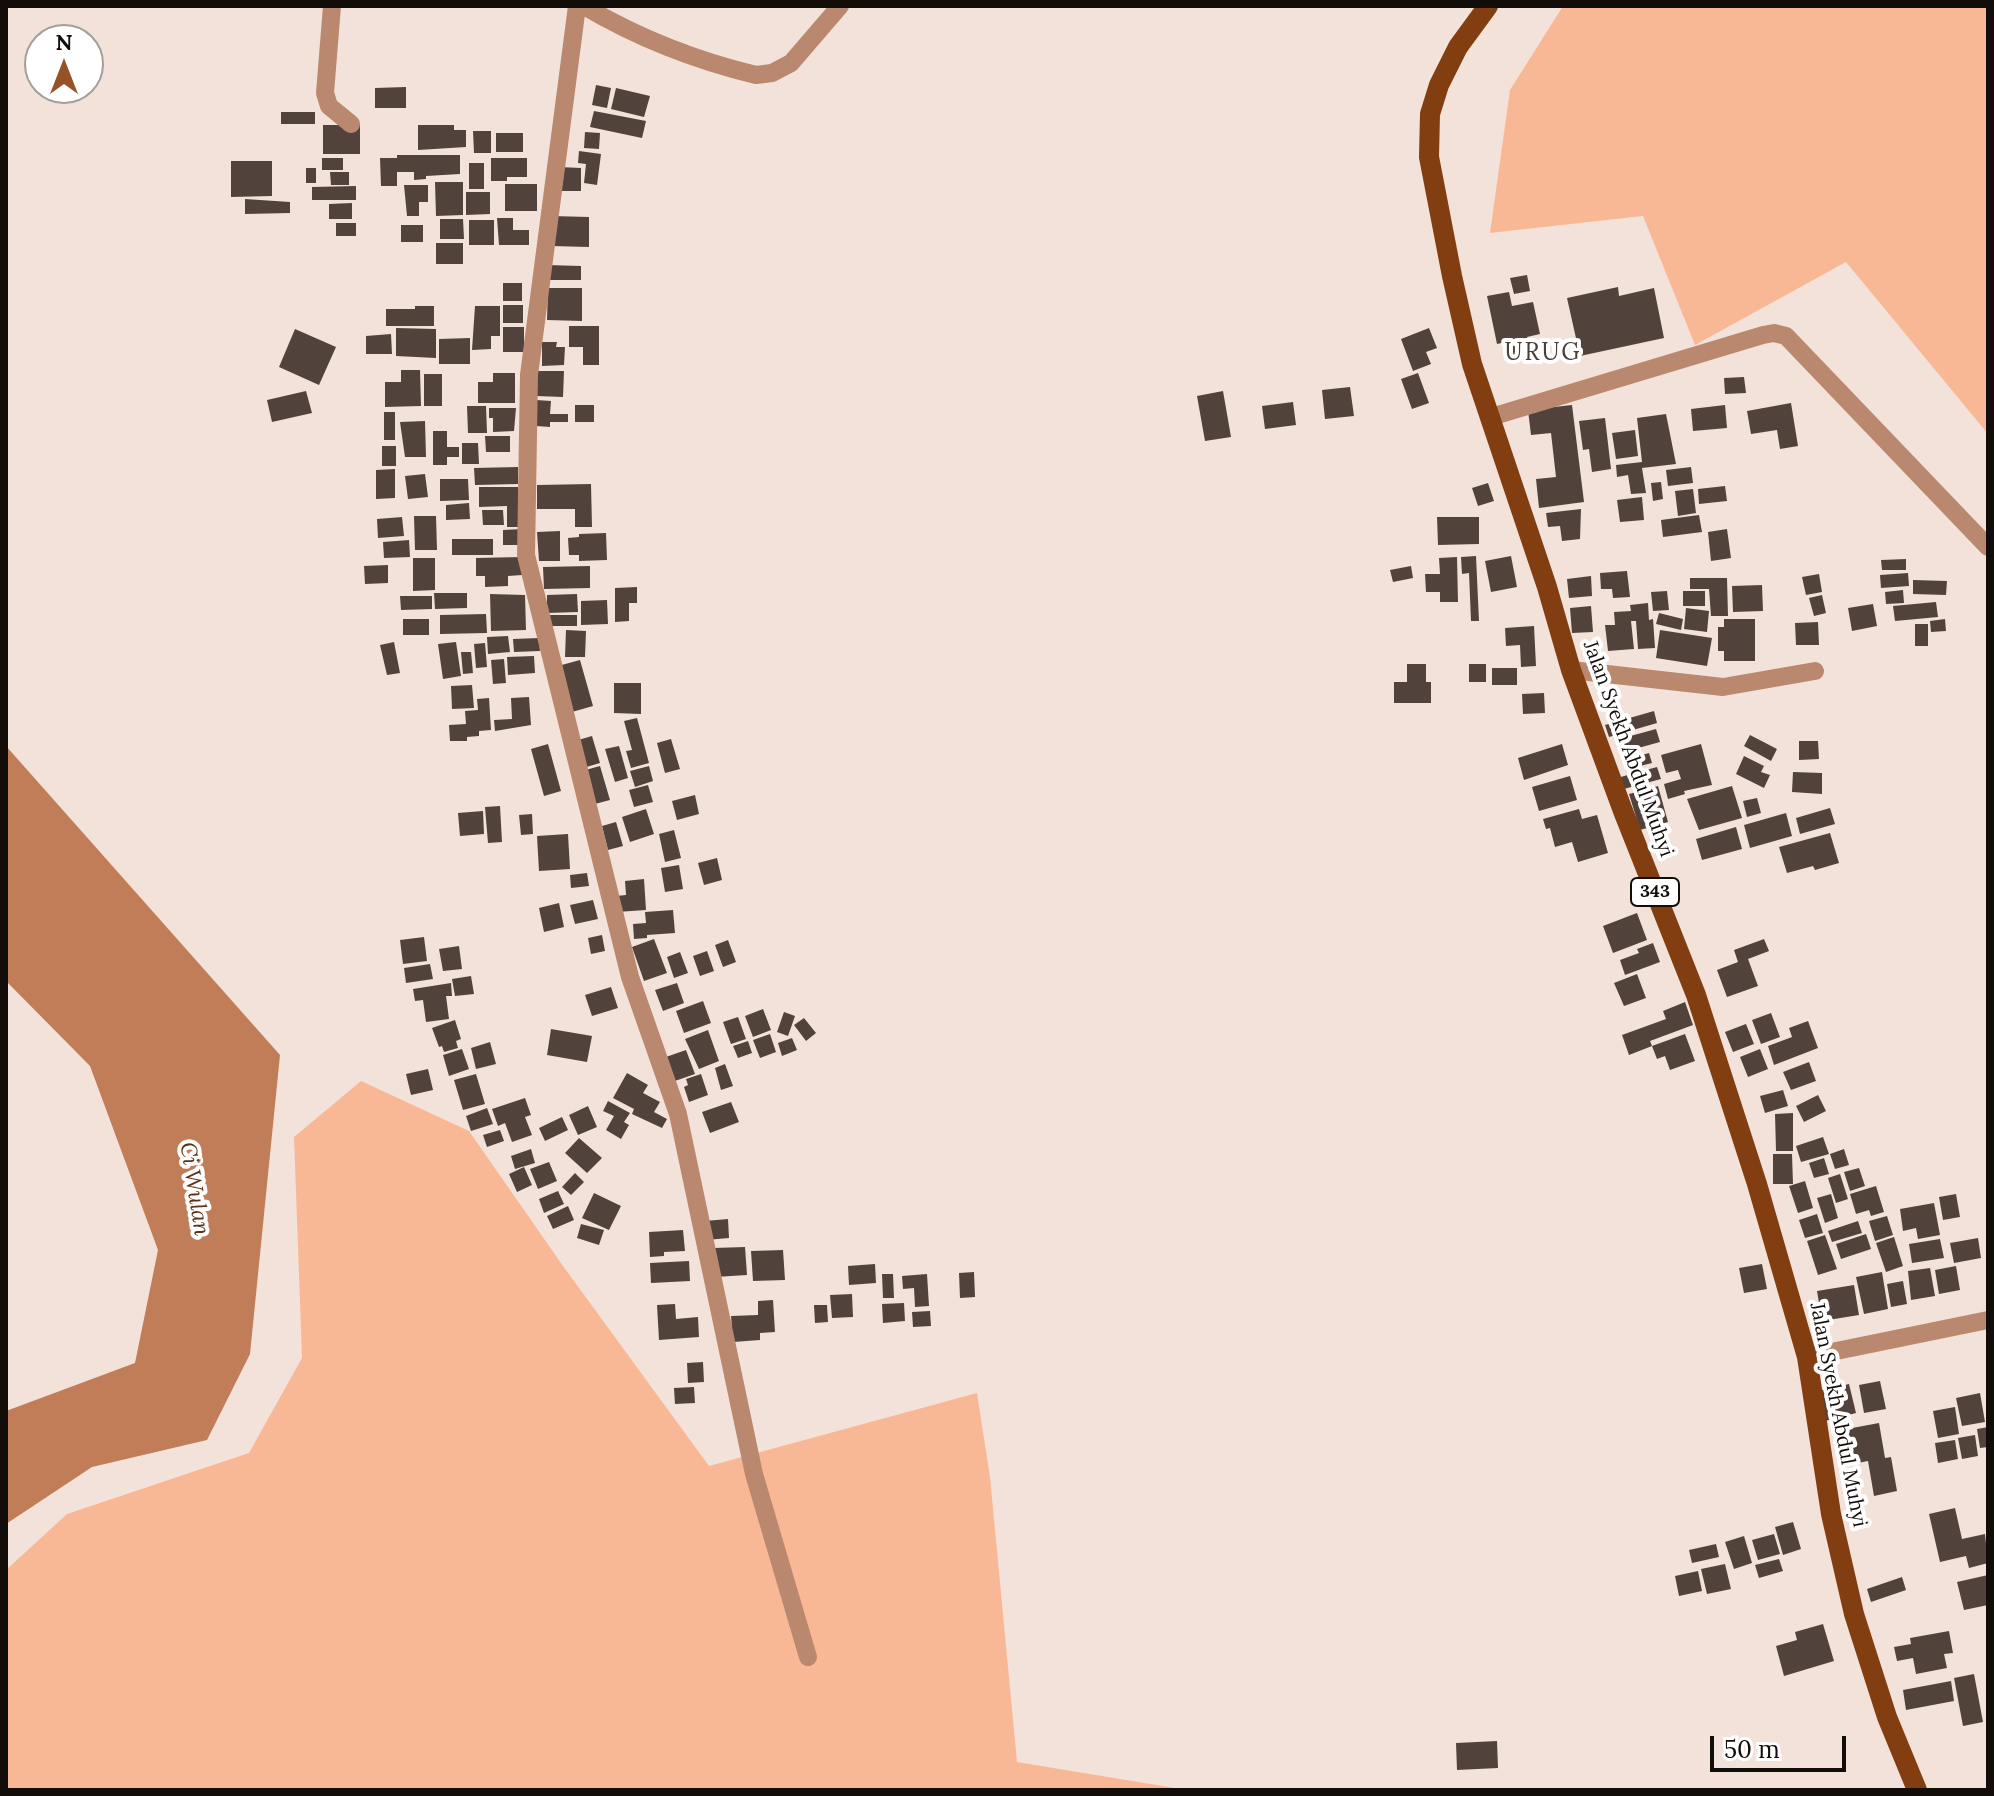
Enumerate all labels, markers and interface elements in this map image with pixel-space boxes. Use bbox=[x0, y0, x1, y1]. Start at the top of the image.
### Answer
north arrow bbox=[24, 24, 104, 104]
text: N bbox=[55, 28, 73, 56]
district label: URUG bbox=[1504, 339, 1582, 367]
street label: Jalan Syekh Abdul Muhyi bbox=[1578, 638, 1678, 860]
road number: 343 bbox=[1631, 878, 1679, 906]
water label: Ci Wulan bbox=[174, 1141, 214, 1237]
street label: Jalan Syekh Abdul Muhyi bbox=[1804, 1301, 1872, 1529]
scale bar bbox=[1714, 1720, 1850, 1770]
text: 50 m bbox=[1724, 1734, 1780, 1765]

